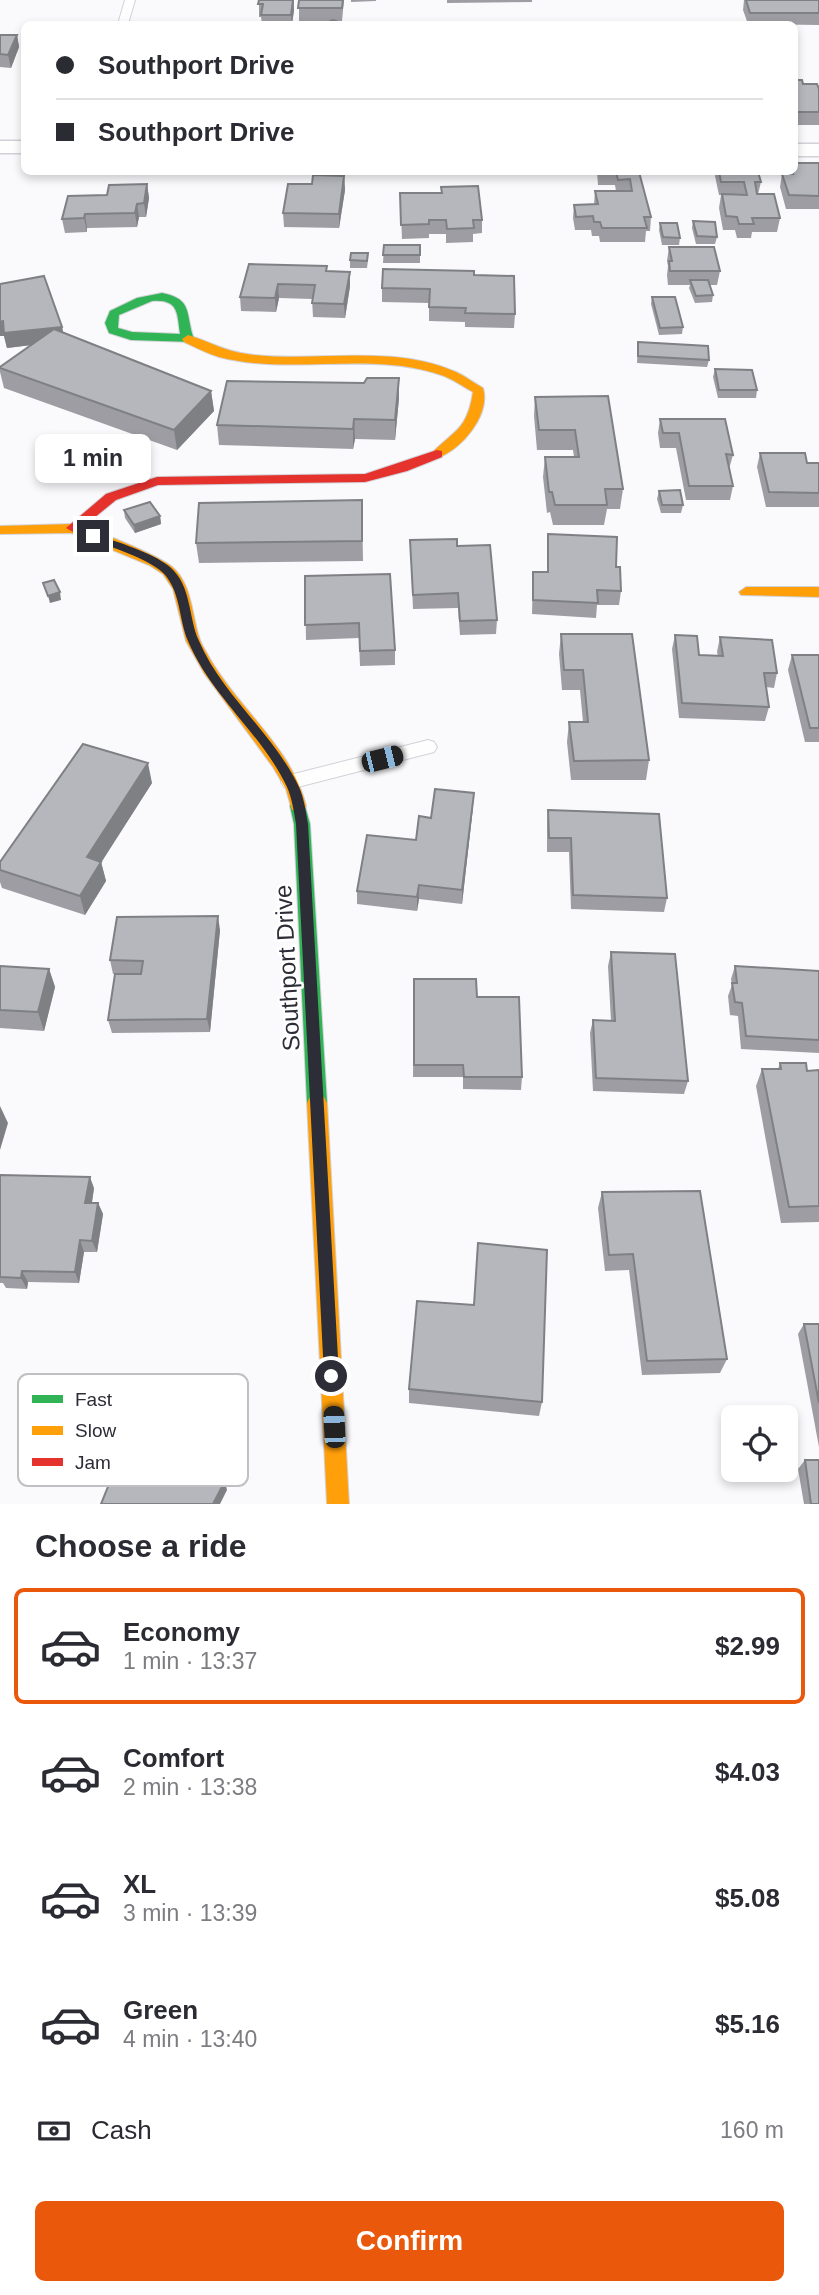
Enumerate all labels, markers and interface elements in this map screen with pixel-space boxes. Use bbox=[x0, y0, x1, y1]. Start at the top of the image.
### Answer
text: Southport Drive bbox=[98, 50, 294, 80]
text: Southport Drive bbox=[98, 117, 294, 147]
callout: 1 min bbox=[35, 434, 151, 484]
text: 1 min bbox=[63, 445, 123, 471]
route end bbox=[77, 520, 109, 552]
car bbox=[360, 744, 405, 774]
street label: Southport Drive bbox=[269, 884, 305, 1052]
route start bbox=[315, 1360, 347, 1392]
legend bbox=[18, 1374, 248, 1486]
text: Fast bbox=[75, 1389, 113, 1410]
car bbox=[323, 1405, 346, 1449]
map controls bbox=[721, 1405, 798, 1482]
button: locate bbox=[721, 1405, 798, 1482]
text: Slow bbox=[75, 1420, 116, 1441]
text: Jam bbox=[75, 1452, 111, 1473]
text: Choose a ride bbox=[35, 1528, 247, 1564]
icon: car bbox=[39, 1615, 102, 1678]
text: Economy bbox=[123, 1617, 240, 1647]
text: $2.99 bbox=[715, 1631, 780, 1661]
text: 1 min · 13:37 bbox=[123, 1648, 257, 1674]
icon: car bbox=[39, 1741, 102, 1804]
text: Comfort bbox=[123, 1743, 224, 1773]
text: $4.03 bbox=[715, 1757, 780, 1787]
text: 2 min · 13:38 bbox=[123, 1774, 257, 1800]
icon: car bbox=[39, 1867, 102, 1930]
text: XL bbox=[123, 1869, 156, 1899]
text: $5.08 bbox=[715, 1883, 780, 1913]
text: 3 min · 13:39 bbox=[123, 1900, 257, 1926]
icon: car bbox=[39, 1993, 102, 2056]
text: Green bbox=[123, 1995, 198, 2025]
text: $5.16 bbox=[715, 2009, 780, 2039]
text: 4 min · 13:40 bbox=[123, 2026, 257, 2052]
icon: cash bbox=[35, 2112, 73, 2150]
text: Cash bbox=[91, 2115, 152, 2145]
text: 160 m bbox=[720, 2117, 784, 2143]
button: Confirm bbox=[35, 2201, 784, 2281]

